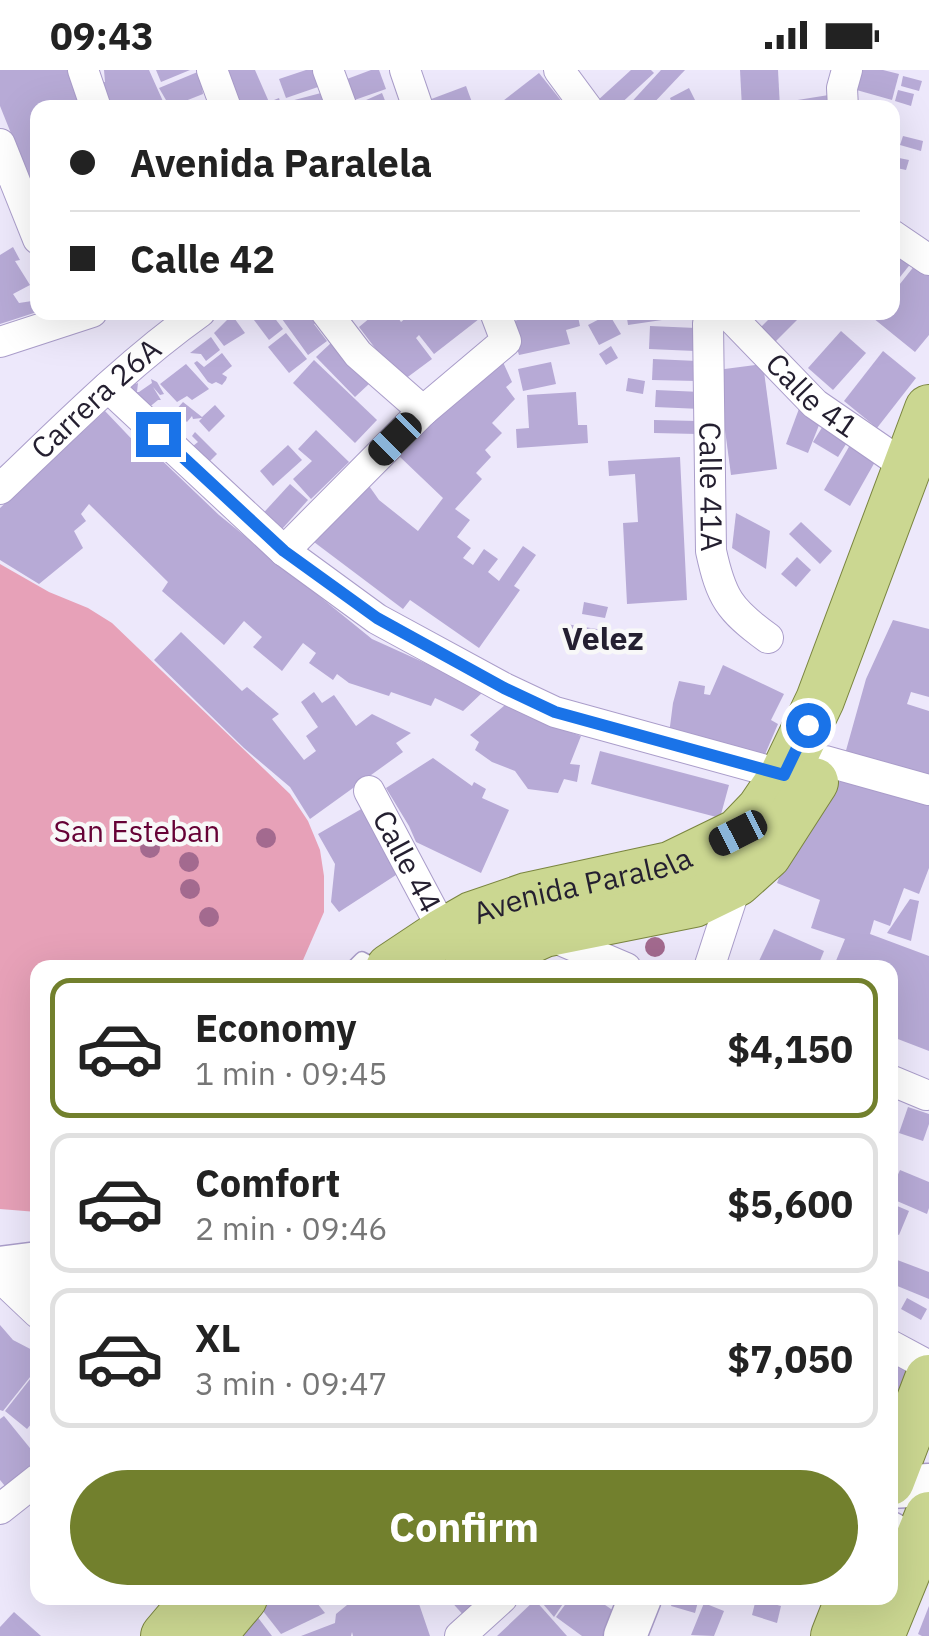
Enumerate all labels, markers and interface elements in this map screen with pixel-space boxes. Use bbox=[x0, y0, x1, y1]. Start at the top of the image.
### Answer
text: 09:43 bbox=[50, 11, 154, 60]
text: Avenida Paralela bbox=[130, 138, 432, 187]
text: Calle 42 bbox=[130, 234, 275, 283]
street label: Carrera 26A bbox=[22, 329, 168, 467]
street label: Calle 41 bbox=[758, 344, 866, 446]
car bbox=[363, 407, 427, 471]
route end bbox=[136, 412, 181, 457]
street label: Calle 41A bbox=[691, 422, 732, 552]
district label: Velez bbox=[562, 617, 644, 659]
route start bbox=[786, 703, 831, 748]
street label: Calle 44 bbox=[365, 803, 451, 919]
car bbox=[704, 806, 772, 860]
park label: San Esteban bbox=[54, 811, 220, 850]
street label: Avenida Paralela bbox=[468, 837, 698, 932]
icon: car bbox=[75, 1003, 165, 1093]
text: Economy bbox=[195, 1003, 357, 1052]
text: $4,150 bbox=[727, 1024, 853, 1073]
text: 1 min · 09:45 bbox=[195, 1052, 388, 1094]
icon: car bbox=[75, 1158, 165, 1248]
text: Comfort bbox=[195, 1158, 340, 1207]
text: $5,600 bbox=[727, 1179, 853, 1228]
text: 2 min · 09:46 bbox=[195, 1207, 388, 1249]
icon: car bbox=[75, 1313, 165, 1403]
text: XL bbox=[195, 1313, 241, 1362]
text: $7,050 bbox=[727, 1334, 853, 1383]
text: 3 min · 09:47 bbox=[195, 1362, 388, 1404]
button: Confirm bbox=[70, 1470, 858, 1585]

